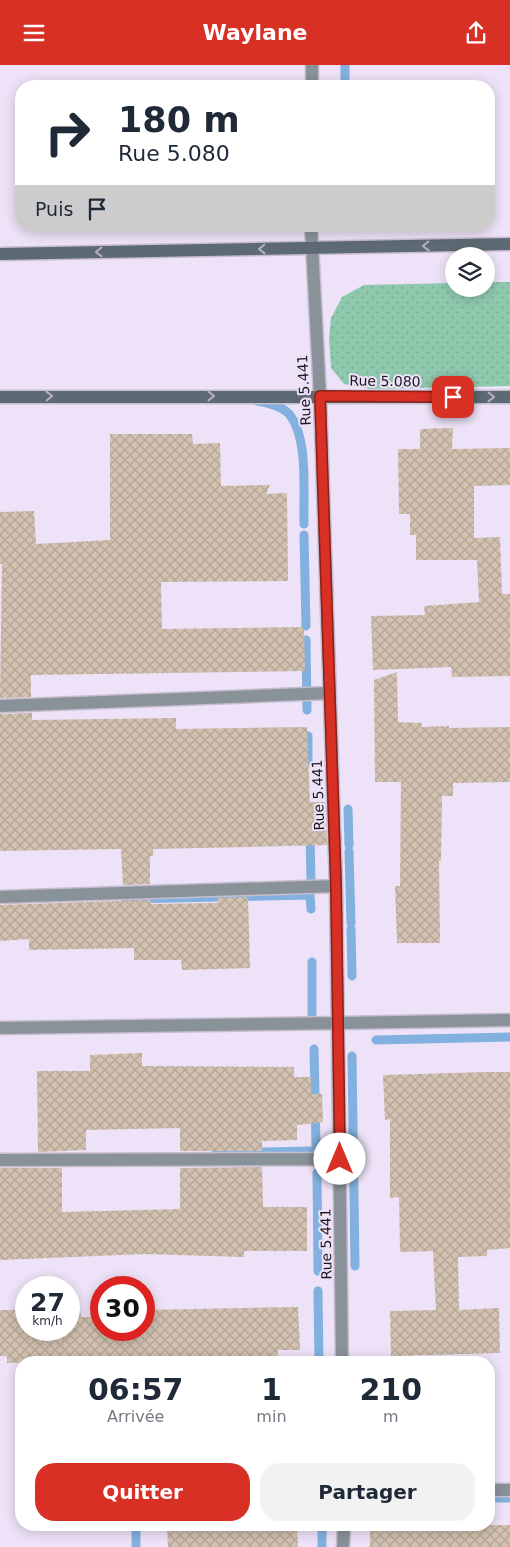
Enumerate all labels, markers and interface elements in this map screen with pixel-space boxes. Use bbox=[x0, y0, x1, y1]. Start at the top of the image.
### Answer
icon: menu bbox=[20, 19, 48, 47]
icon: share bbox=[462, 19, 490, 47]
text: Waylane bbox=[203, 20, 307, 45]
icon: right bbox=[35, 100, 100, 165]
text: 180 m bbox=[118, 100, 240, 140]
text: Rue 5.080 bbox=[118, 141, 230, 166]
icon: arrive bbox=[83, 195, 111, 223]
text: Puis bbox=[35, 198, 73, 220]
one-way arrow bbox=[422, 241, 430, 251]
one-way arrow bbox=[258, 243, 266, 254]
one-way arrow bbox=[95, 247, 103, 257]
map controls bbox=[445, 247, 495, 297]
button: layers bbox=[445, 247, 495, 297]
street label: Rue 5.441 bbox=[294, 354, 314, 426]
street label: Rue 5.080 bbox=[349, 372, 421, 390]
pin bbox=[432, 376, 474, 418]
icon: arrive bbox=[439, 383, 467, 411]
one-way arrow bbox=[45, 391, 53, 401]
one-way arrow bbox=[208, 391, 215, 401]
one-way arrow bbox=[488, 392, 495, 402]
street label: Rue 5.441 bbox=[309, 759, 327, 831]
position arrow bbox=[313, 1132, 365, 1184]
street label: Rue 5.441 bbox=[317, 1208, 335, 1280]
speed limit sign: 30 bbox=[90, 1276, 155, 1341]
text: 27 bbox=[30, 1288, 65, 1317]
text: km/h bbox=[32, 1314, 63, 1328]
text: 06:57 bbox=[88, 1372, 183, 1407]
text: 1 bbox=[261, 1372, 282, 1407]
text: 210 bbox=[359, 1372, 422, 1407]
text: Arrivée bbox=[107, 1407, 164, 1426]
text: min bbox=[256, 1407, 287, 1426]
text: m bbox=[383, 1407, 399, 1426]
button: Quitter bbox=[35, 1463, 250, 1521]
button: Partager bbox=[260, 1463, 475, 1521]

